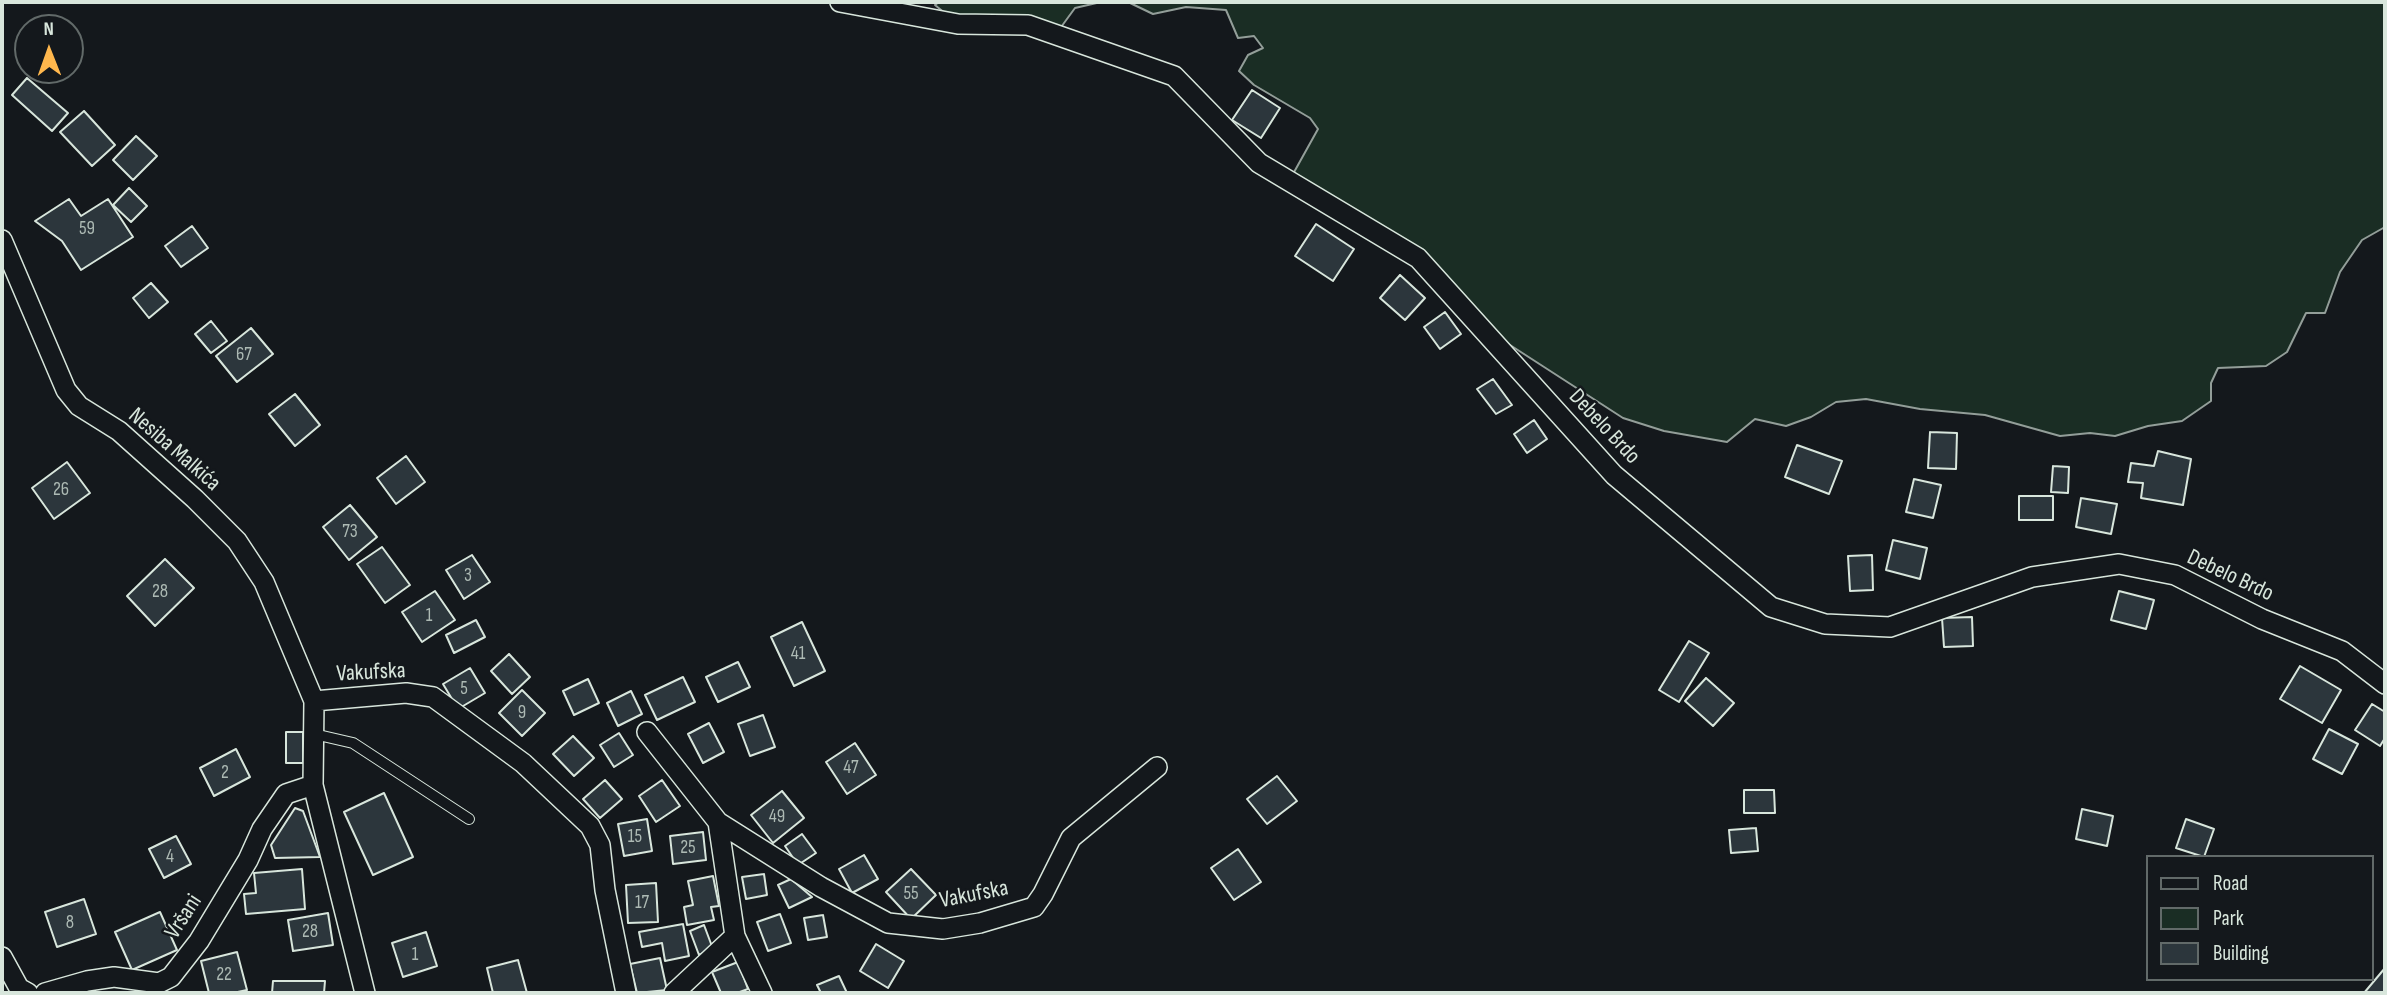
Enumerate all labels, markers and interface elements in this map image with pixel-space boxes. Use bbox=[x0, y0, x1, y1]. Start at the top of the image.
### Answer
north arrow bbox=[14, 14, 84, 84]
text: N bbox=[43, 18, 54, 41]
house number: 59 bbox=[79, 218, 95, 240]
house number: 67 bbox=[236, 344, 252, 366]
street label: Debelo Brdo bbox=[1562, 384, 1646, 470]
street label: Nesiba Malkića bbox=[122, 402, 226, 498]
house number: 26 bbox=[53, 479, 69, 501]
house number: 73 bbox=[342, 521, 358, 543]
street label: Debelo Brdo bbox=[2182, 544, 2278, 608]
house number: 3 bbox=[464, 565, 472, 587]
house number: 28 bbox=[152, 581, 168, 603]
house number: 1 bbox=[426, 605, 432, 627]
house number: 41 bbox=[791, 643, 805, 665]
street label: Vakufska bbox=[336, 657, 406, 689]
house number: 5 bbox=[460, 678, 468, 700]
house number: 9 bbox=[518, 702, 526, 724]
house number: 47 bbox=[843, 757, 859, 779]
house number: 2 bbox=[221, 762, 229, 784]
house number: 49 bbox=[769, 806, 785, 828]
house number: 15 bbox=[628, 826, 642, 848]
house number: 25 bbox=[680, 837, 696, 859]
house number: 4 bbox=[166, 846, 174, 868]
legend bbox=[2146, 855, 2373, 981]
text: Road bbox=[2213, 871, 2248, 896]
street label: Vakufska bbox=[937, 875, 1011, 915]
house number: 55 bbox=[903, 883, 919, 905]
street label: Vršani bbox=[160, 890, 208, 944]
house number: 17 bbox=[635, 892, 649, 914]
text: Park bbox=[2213, 906, 2244, 931]
house number: 8 bbox=[66, 912, 74, 934]
house number: 28 bbox=[302, 921, 318, 943]
text: Building bbox=[2213, 941, 2269, 966]
house number: 1 bbox=[412, 944, 418, 966]
house number: 22 bbox=[216, 964, 232, 986]

